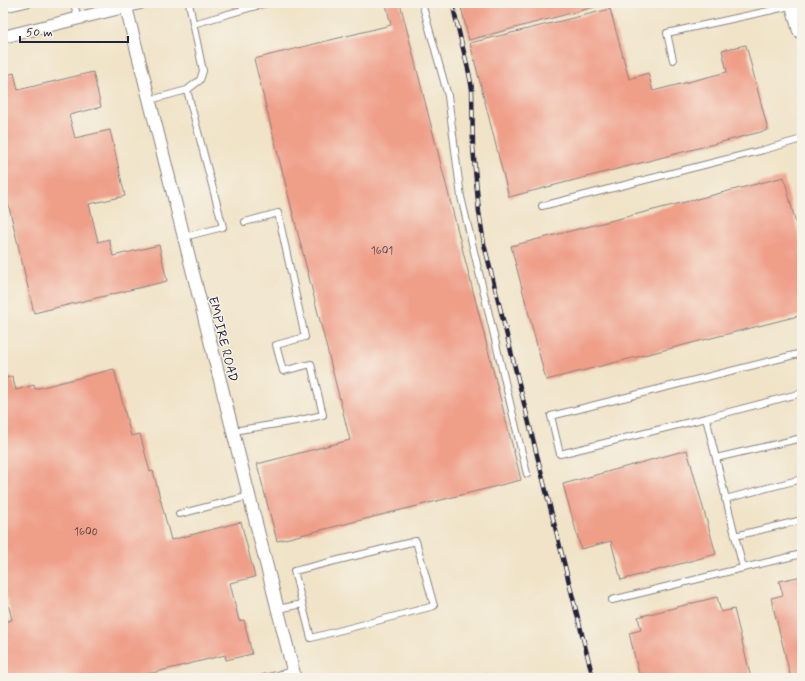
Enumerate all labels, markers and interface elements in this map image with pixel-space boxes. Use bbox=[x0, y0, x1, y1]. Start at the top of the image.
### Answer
scale bar bbox=[20, 18, 128, 44]
text: 50 m bbox=[26, 25, 53, 41]
house number: 1601 bbox=[371, 244, 393, 258]
street label: EMPIRE ROAD bbox=[204, 295, 241, 384]
house number: 1600 bbox=[74, 525, 98, 539]

